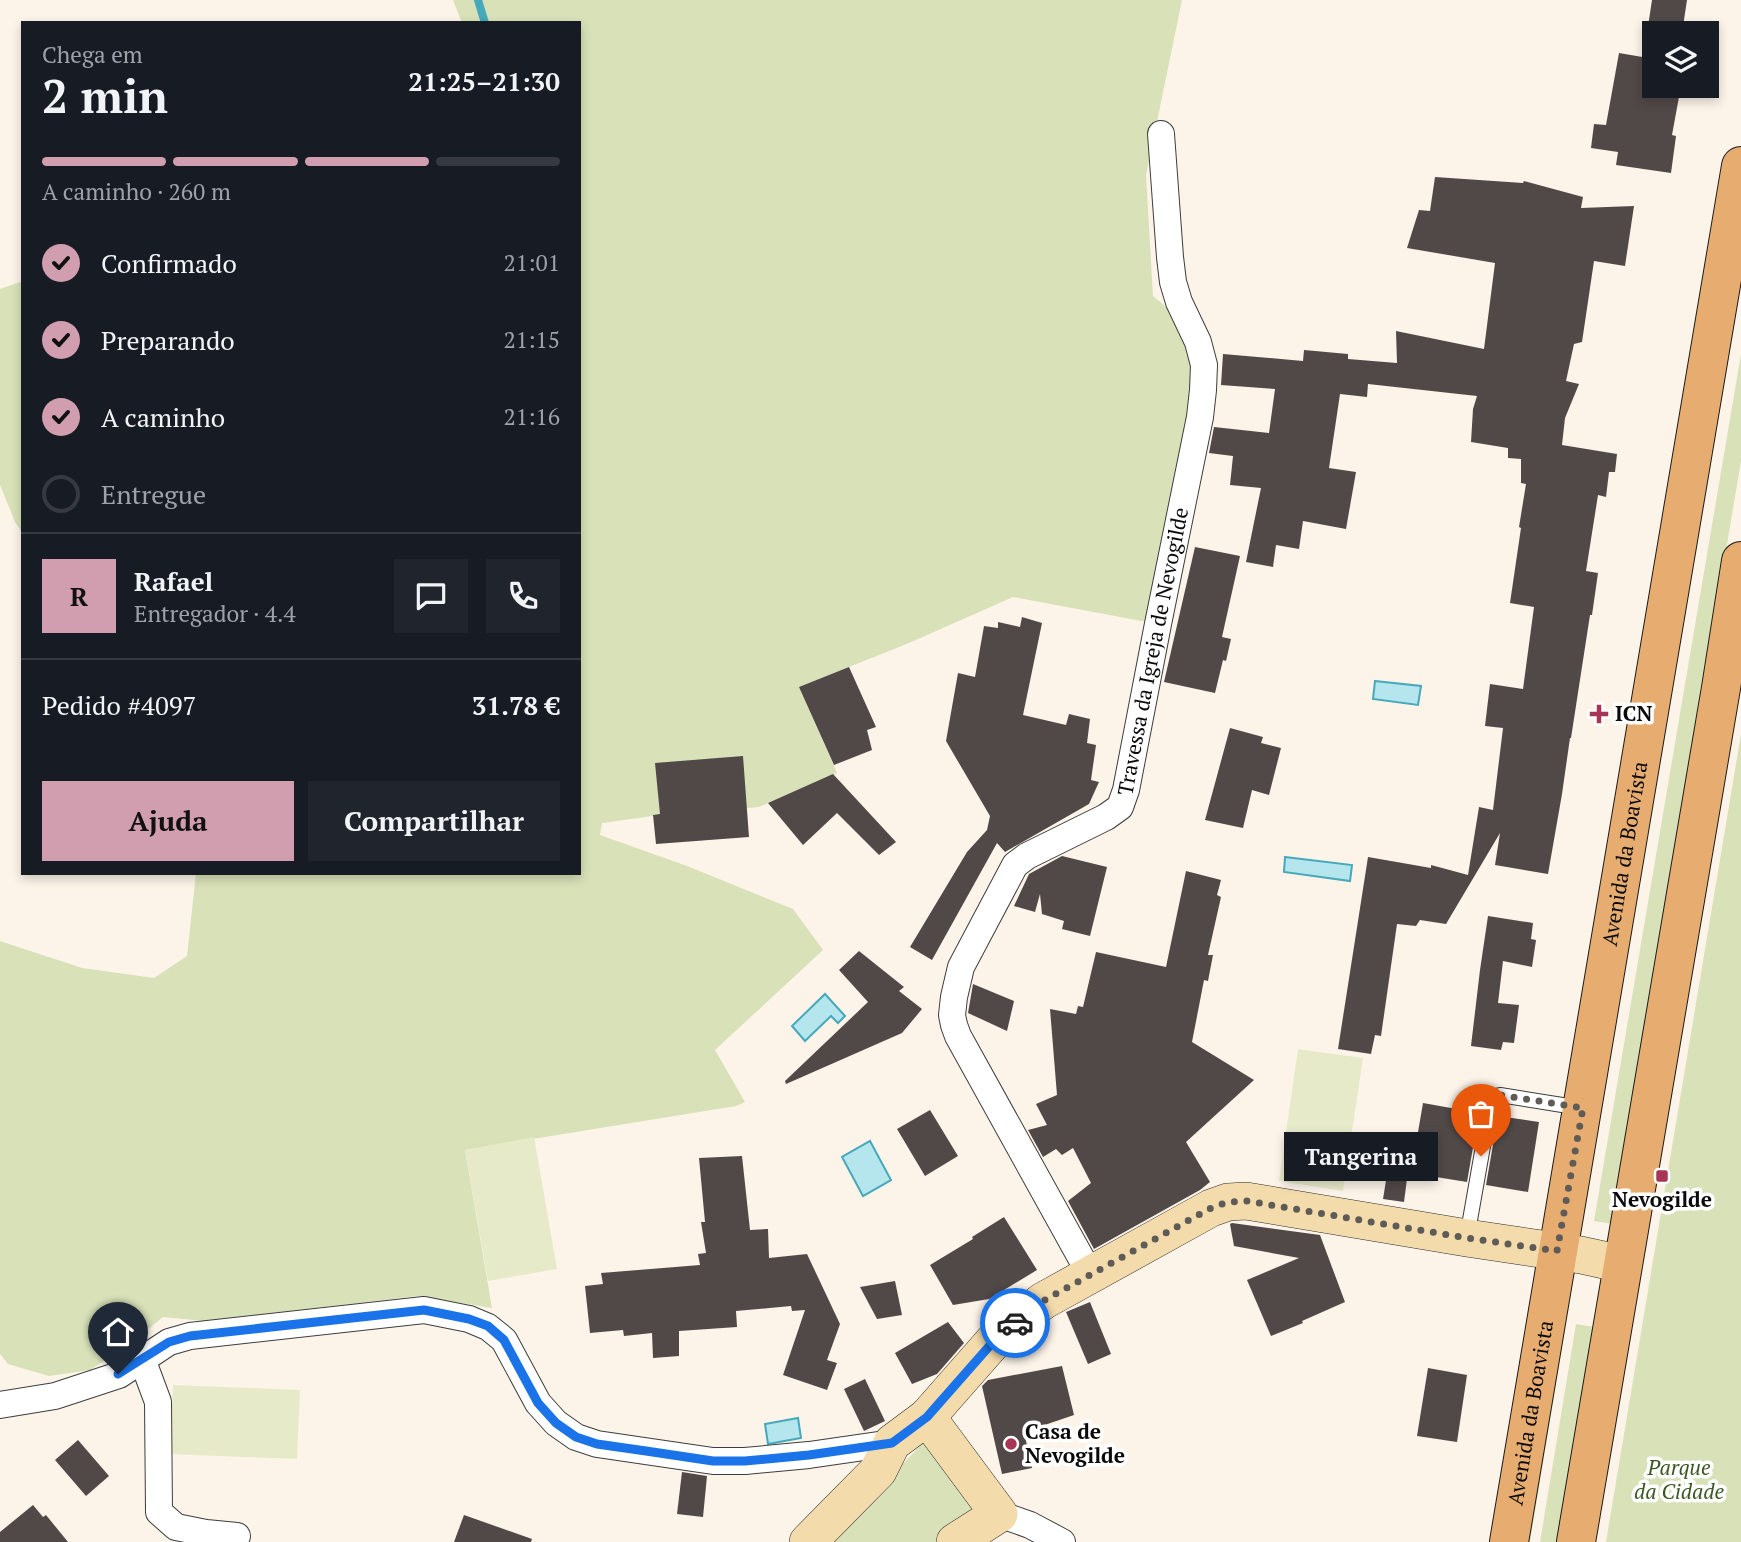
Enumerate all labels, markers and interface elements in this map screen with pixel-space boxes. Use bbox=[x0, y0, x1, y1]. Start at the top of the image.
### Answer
map controls bbox=[1642, 21, 1719, 98]
button: layers bbox=[1642, 21, 1719, 98]
text: Chega em bbox=[42, 39, 143, 70]
text: 21:25–21:30 bbox=[408, 64, 560, 98]
text: 2 min bbox=[42, 65, 168, 126]
text: A caminho · 260 m bbox=[42, 176, 231, 207]
icon: check bbox=[42, 244, 80, 282]
text: Confirmado bbox=[101, 246, 237, 280]
text: 21:01 bbox=[503, 247, 560, 278]
icon: check bbox=[42, 321, 80, 359]
text: Preparando bbox=[101, 323, 235, 357]
text: 21:15 bbox=[503, 324, 560, 355]
icon: check bbox=[42, 398, 80, 436]
text: A caminho bbox=[101, 400, 225, 434]
text: 21:16 bbox=[503, 401, 560, 432]
text: Entregue bbox=[101, 477, 206, 511]
street label: Travessa da Igreja de Nevogilde bbox=[1110, 505, 1194, 798]
button: chat bbox=[394, 559, 468, 633]
button: phone bbox=[486, 559, 560, 633]
text: Rafael bbox=[134, 564, 213, 598]
text: R bbox=[70, 579, 88, 613]
text: Entregador · 4.4 bbox=[134, 598, 296, 629]
text: Pedido #4097 bbox=[42, 688, 196, 722]
text: 31.78 € bbox=[472, 688, 560, 722]
place label: ICN bbox=[1615, 699, 1653, 727]
marker: ICN bbox=[1589, 704, 1609, 724]
street label: Avenida da Boavista bbox=[1595, 759, 1653, 948]
button: Ajuda bbox=[42, 781, 294, 861]
button: Compartilhar bbox=[308, 781, 560, 861]
pin bbox=[1451, 1084, 1511, 1156]
icon: bag bbox=[1462, 1095, 1500, 1133]
callout: Tangerina bbox=[1285, 1132, 1439, 1180]
text: Tangerina bbox=[1305, 1141, 1417, 1172]
marker: Nevogilde bbox=[1654, 1168, 1670, 1184]
place label: Nevogilde bbox=[1612, 1185, 1712, 1213]
courier bbox=[980, 1288, 1050, 1358]
pin bbox=[88, 1302, 148, 1374]
icon: car bbox=[996, 1304, 1034, 1342]
icon: home bbox=[99, 1313, 137, 1351]
street label: Avenida da Boavista bbox=[1500, 1318, 1559, 1507]
place label: Casa de Nevogilde bbox=[1025, 1417, 1125, 1469]
marker: Casa de Nevogilde bbox=[1003, 1436, 1019, 1452]
park label: Parque da Cidade bbox=[1634, 1453, 1724, 1505]

